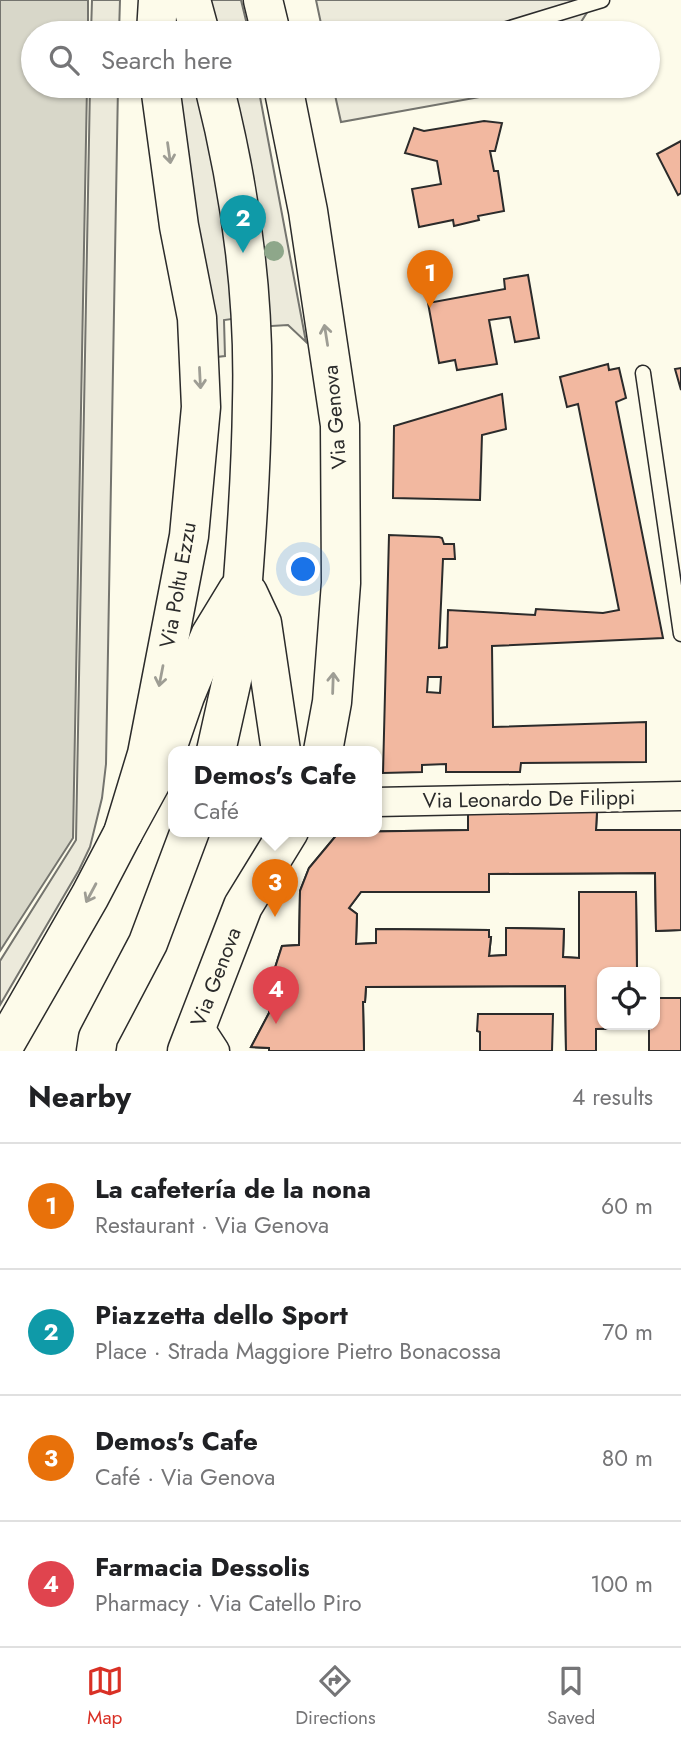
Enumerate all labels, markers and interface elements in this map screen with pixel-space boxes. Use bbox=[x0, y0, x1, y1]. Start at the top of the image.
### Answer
search box bbox=[21, 21, 660, 98]
icon: search bbox=[45, 41, 83, 79]
text: Search here bbox=[101, 41, 233, 79]
one-way arrow bbox=[162, 142, 175, 164]
pin: 2 bbox=[220, 195, 266, 253]
pin: 1 bbox=[407, 250, 453, 308]
one-way arrow bbox=[319, 324, 332, 347]
street label: Via Genova bbox=[316, 364, 354, 470]
one-way arrow bbox=[193, 367, 206, 390]
street label: Via Poltu Ezzu bbox=[152, 520, 204, 650]
your location bbox=[286, 552, 320, 586]
one-way arrow bbox=[154, 664, 168, 687]
one-way arrow bbox=[326, 672, 339, 695]
popup bbox=[168, 746, 382, 837]
text: Demos's Cafe bbox=[194, 756, 356, 794]
street label: Via Leonardo De Filippi bbox=[422, 782, 636, 816]
text: Café bbox=[194, 794, 239, 828]
pin: 3 bbox=[252, 859, 298, 917]
one-way arrow bbox=[84, 882, 97, 903]
street label: Via Genova bbox=[183, 923, 249, 1031]
pin: 4 bbox=[253, 966, 299, 1024]
map controls bbox=[597, 967, 660, 1030]
button: locate bbox=[597, 967, 660, 1030]
text: Nearby bbox=[28, 1075, 131, 1118]
text: 4 results bbox=[572, 1080, 653, 1114]
text: La cafetería de la nona bbox=[95, 1170, 371, 1208]
text: 1 bbox=[45, 1189, 57, 1223]
text: 60 m bbox=[601, 1189, 653, 1223]
text: Restaurant · Via Genova bbox=[95, 1208, 329, 1242]
text: Piazzetta dello Sport bbox=[95, 1296, 348, 1334]
text: 2 bbox=[43, 1315, 59, 1349]
text: 70 m bbox=[602, 1315, 653, 1349]
text: Place · Strada Maggiore Pietro Bonacossa bbox=[95, 1334, 501, 1368]
text: Demos's Cafe bbox=[95, 1422, 258, 1460]
text: 3 bbox=[44, 1441, 58, 1475]
text: 80 m bbox=[602, 1441, 653, 1475]
text: Café · Via Genova bbox=[95, 1460, 275, 1494]
text: Farmacia Dessolis bbox=[95, 1548, 310, 1586]
text: 4 bbox=[43, 1567, 59, 1601]
text: 100 m bbox=[590, 1567, 653, 1601]
text: Pharmacy · Via Catello Piro bbox=[95, 1586, 361, 1620]
tab: Map bbox=[86, 1662, 124, 1731]
tab: Directions bbox=[295, 1662, 376, 1731]
tab: Saved bbox=[547, 1662, 595, 1731]

